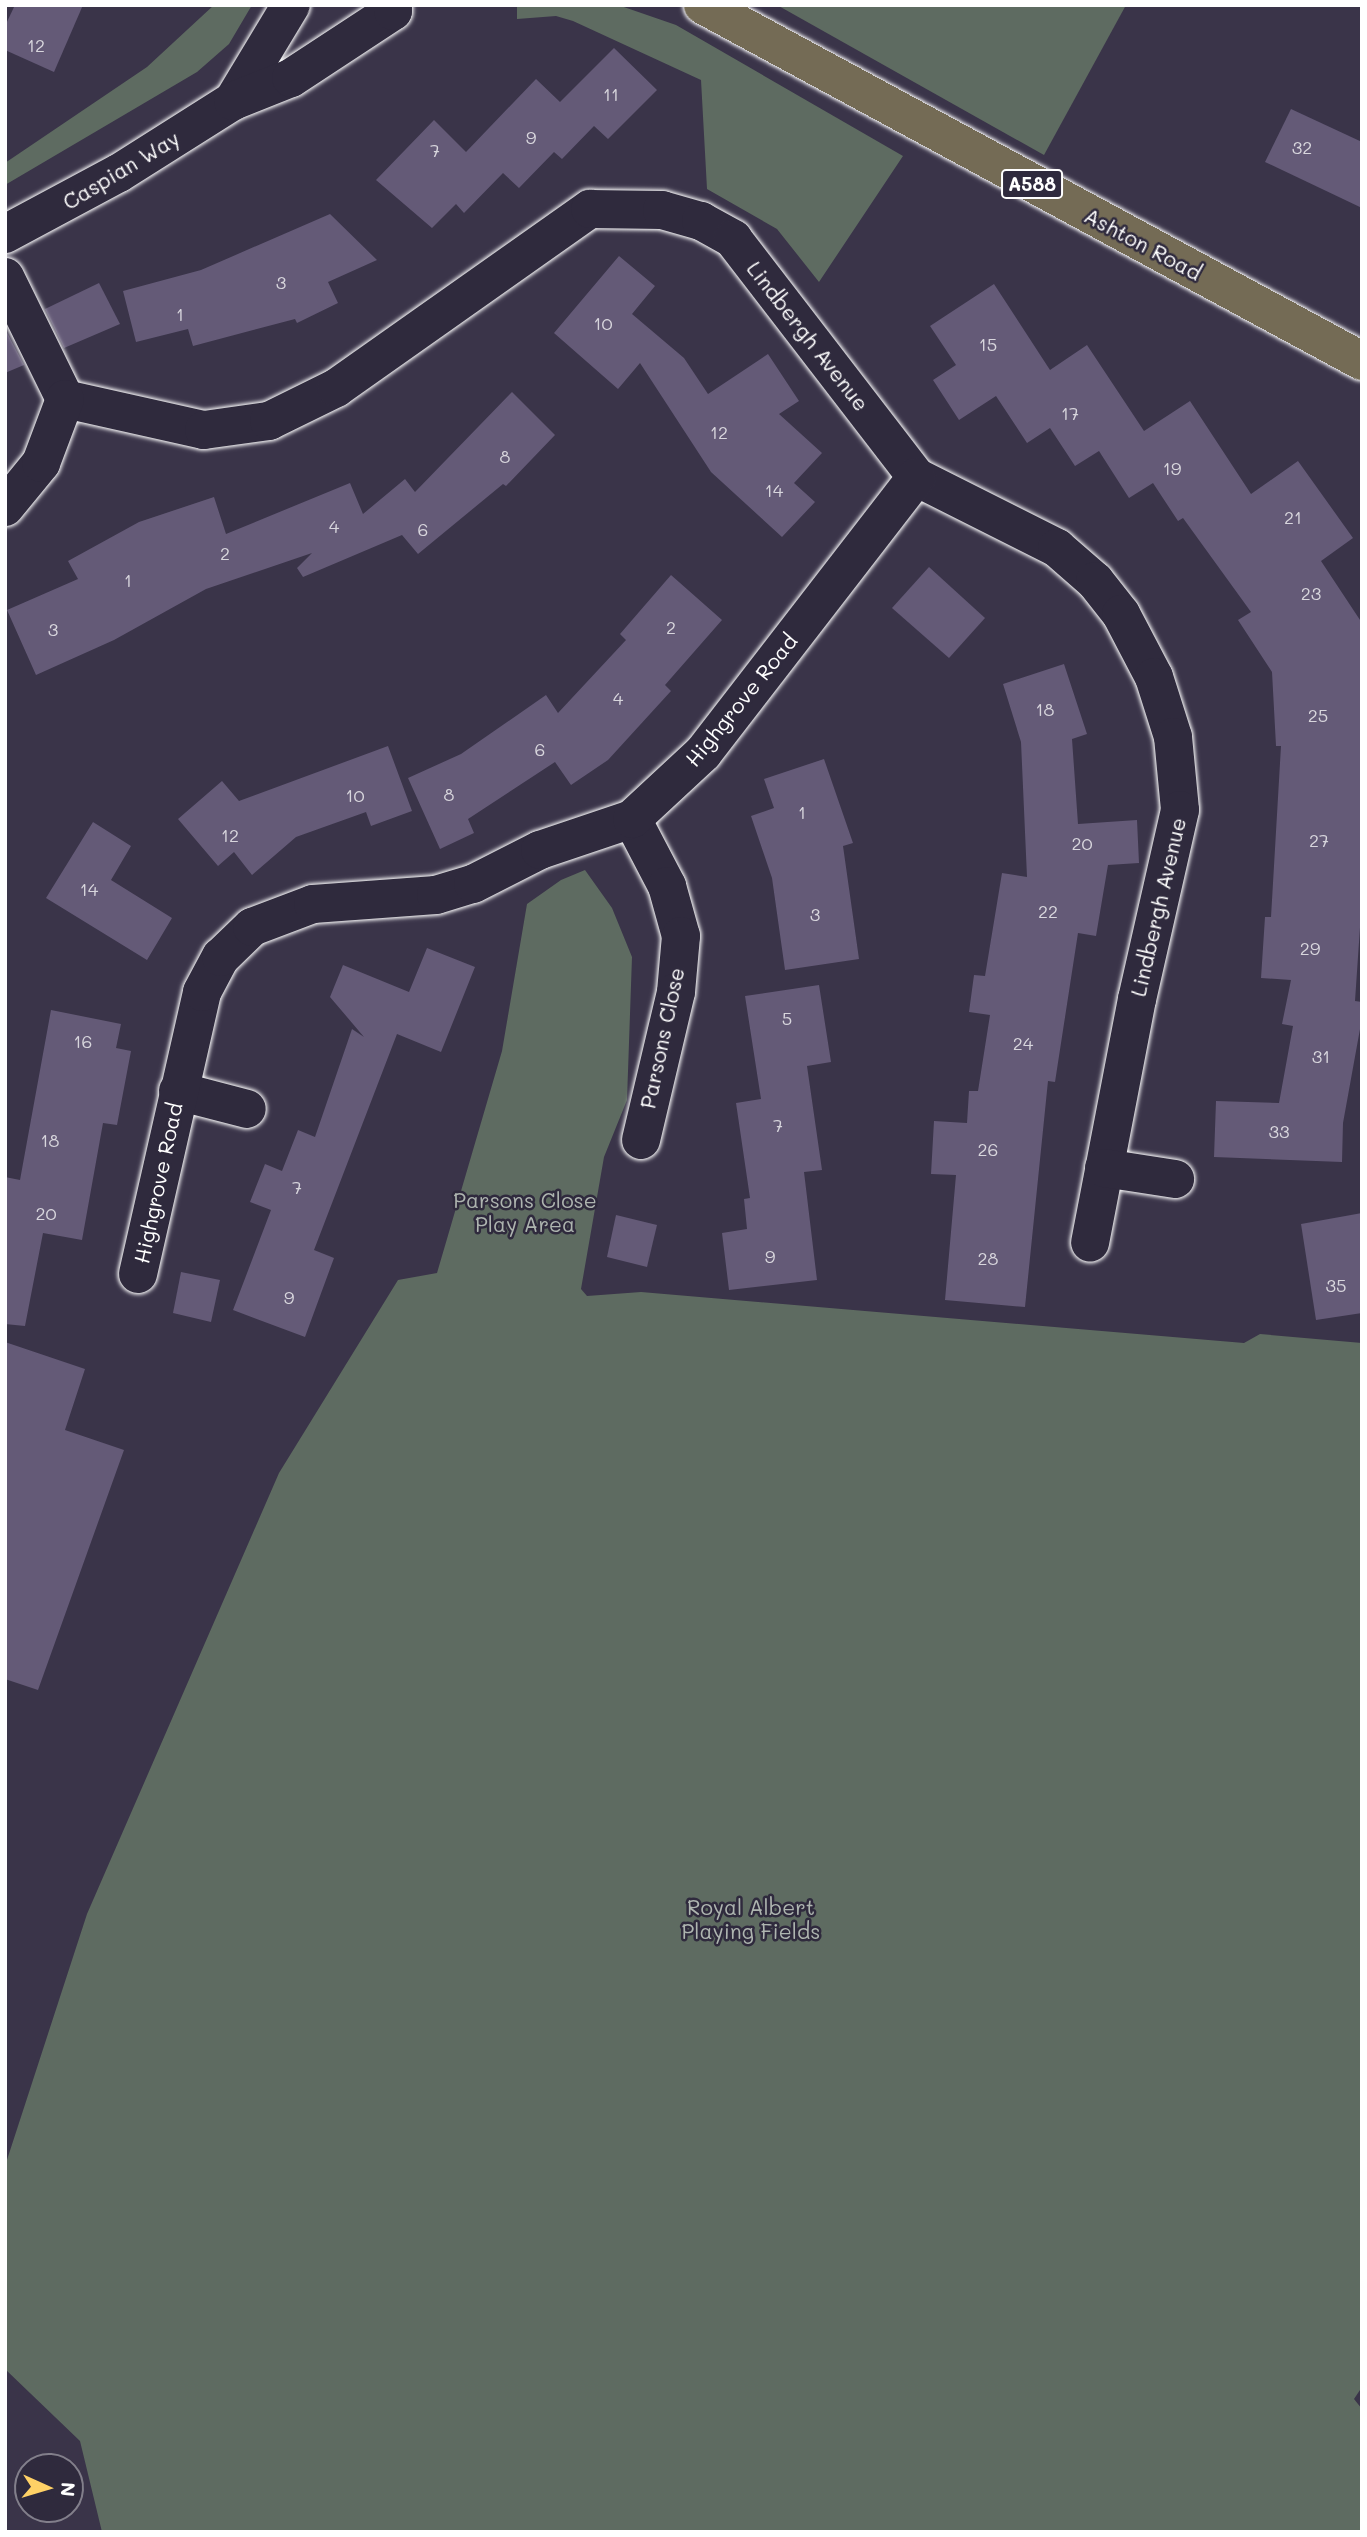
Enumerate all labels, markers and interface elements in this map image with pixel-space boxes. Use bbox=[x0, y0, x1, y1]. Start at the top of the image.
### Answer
house number: 12 bbox=[27, 34, 45, 56]
house number: 11 bbox=[603, 83, 619, 105]
street label: Caspian Way bbox=[58, 125, 184, 215]
house number: 9 bbox=[526, 126, 536, 148]
house number: 32 bbox=[1292, 136, 1312, 158]
house number: 7 bbox=[430, 139, 440, 161]
road number: A588 bbox=[1000, 168, 1064, 200]
street label: Ashton Road bbox=[1080, 203, 1206, 285]
street label: Lindbergh Avenue bbox=[742, 256, 874, 416]
house number: 3 bbox=[276, 271, 286, 293]
house number: 1 bbox=[176, 303, 184, 325]
house number: 10 bbox=[593, 312, 613, 334]
house number: 15 bbox=[979, 333, 997, 355]
house number: 17 bbox=[1061, 402, 1079, 424]
house number: 12 bbox=[710, 421, 728, 443]
house number: 8 bbox=[500, 445, 510, 467]
house number: 19 bbox=[1163, 457, 1181, 479]
house number: 14 bbox=[765, 479, 783, 501]
house number: 21 bbox=[1284, 506, 1302, 528]
house number: 4 bbox=[329, 515, 339, 537]
house number: 6 bbox=[418, 518, 428, 540]
house number: 2 bbox=[220, 542, 230, 564]
house number: 1 bbox=[124, 569, 132, 591]
house number: 23 bbox=[1301, 582, 1321, 604]
house number: 2 bbox=[666, 616, 676, 638]
house number: 3 bbox=[48, 618, 58, 640]
street label: Highgrove Road bbox=[680, 628, 802, 772]
house number: 4 bbox=[613, 687, 623, 709]
house number: 18 bbox=[1036, 698, 1054, 720]
house number: 25 bbox=[1308, 704, 1328, 726]
house number: 6 bbox=[535, 738, 545, 760]
house number: 8 bbox=[444, 783, 454, 805]
house number: 10 bbox=[345, 784, 365, 806]
house number: 1 bbox=[798, 801, 806, 823]
street label: Lindbergh Avenue bbox=[1125, 815, 1191, 999]
house number: 12 bbox=[221, 824, 239, 846]
house number: 27 bbox=[1309, 829, 1329, 851]
house number: 20 bbox=[1071, 832, 1093, 854]
house number: 14 bbox=[80, 878, 98, 900]
house number: 22 bbox=[1038, 900, 1058, 922]
house number: 3 bbox=[810, 903, 820, 925]
house number: 29 bbox=[1300, 937, 1320, 959]
street label: Parsons Close bbox=[635, 965, 689, 1111]
house number: 5 bbox=[782, 1007, 792, 1029]
house number: 16 bbox=[74, 1030, 92, 1052]
house number: 24 bbox=[1013, 1032, 1033, 1054]
house number: 31 bbox=[1312, 1045, 1330, 1067]
street label: Highgrove Road bbox=[129, 1100, 187, 1266]
house number: 7 bbox=[773, 1114, 783, 1136]
house number: 33 bbox=[1268, 1120, 1290, 1142]
house number: 18 bbox=[41, 1129, 59, 1151]
house number: 26 bbox=[978, 1138, 998, 1160]
house number: 7 bbox=[292, 1176, 302, 1198]
park label: Parsons Close Play Area bbox=[453, 1187, 597, 1237]
house number: 20 bbox=[35, 1202, 57, 1224]
house number: 9 bbox=[765, 1245, 775, 1267]
house number: 28 bbox=[978, 1247, 998, 1269]
house number: 35 bbox=[1325, 1274, 1347, 1296]
house number: 9 bbox=[284, 1286, 294, 1308]
park label: Royal Albert Playing Fields bbox=[681, 1894, 821, 1944]
north arrow bbox=[14, 2453, 84, 2523]
text: N bbox=[55, 2481, 81, 2497]

